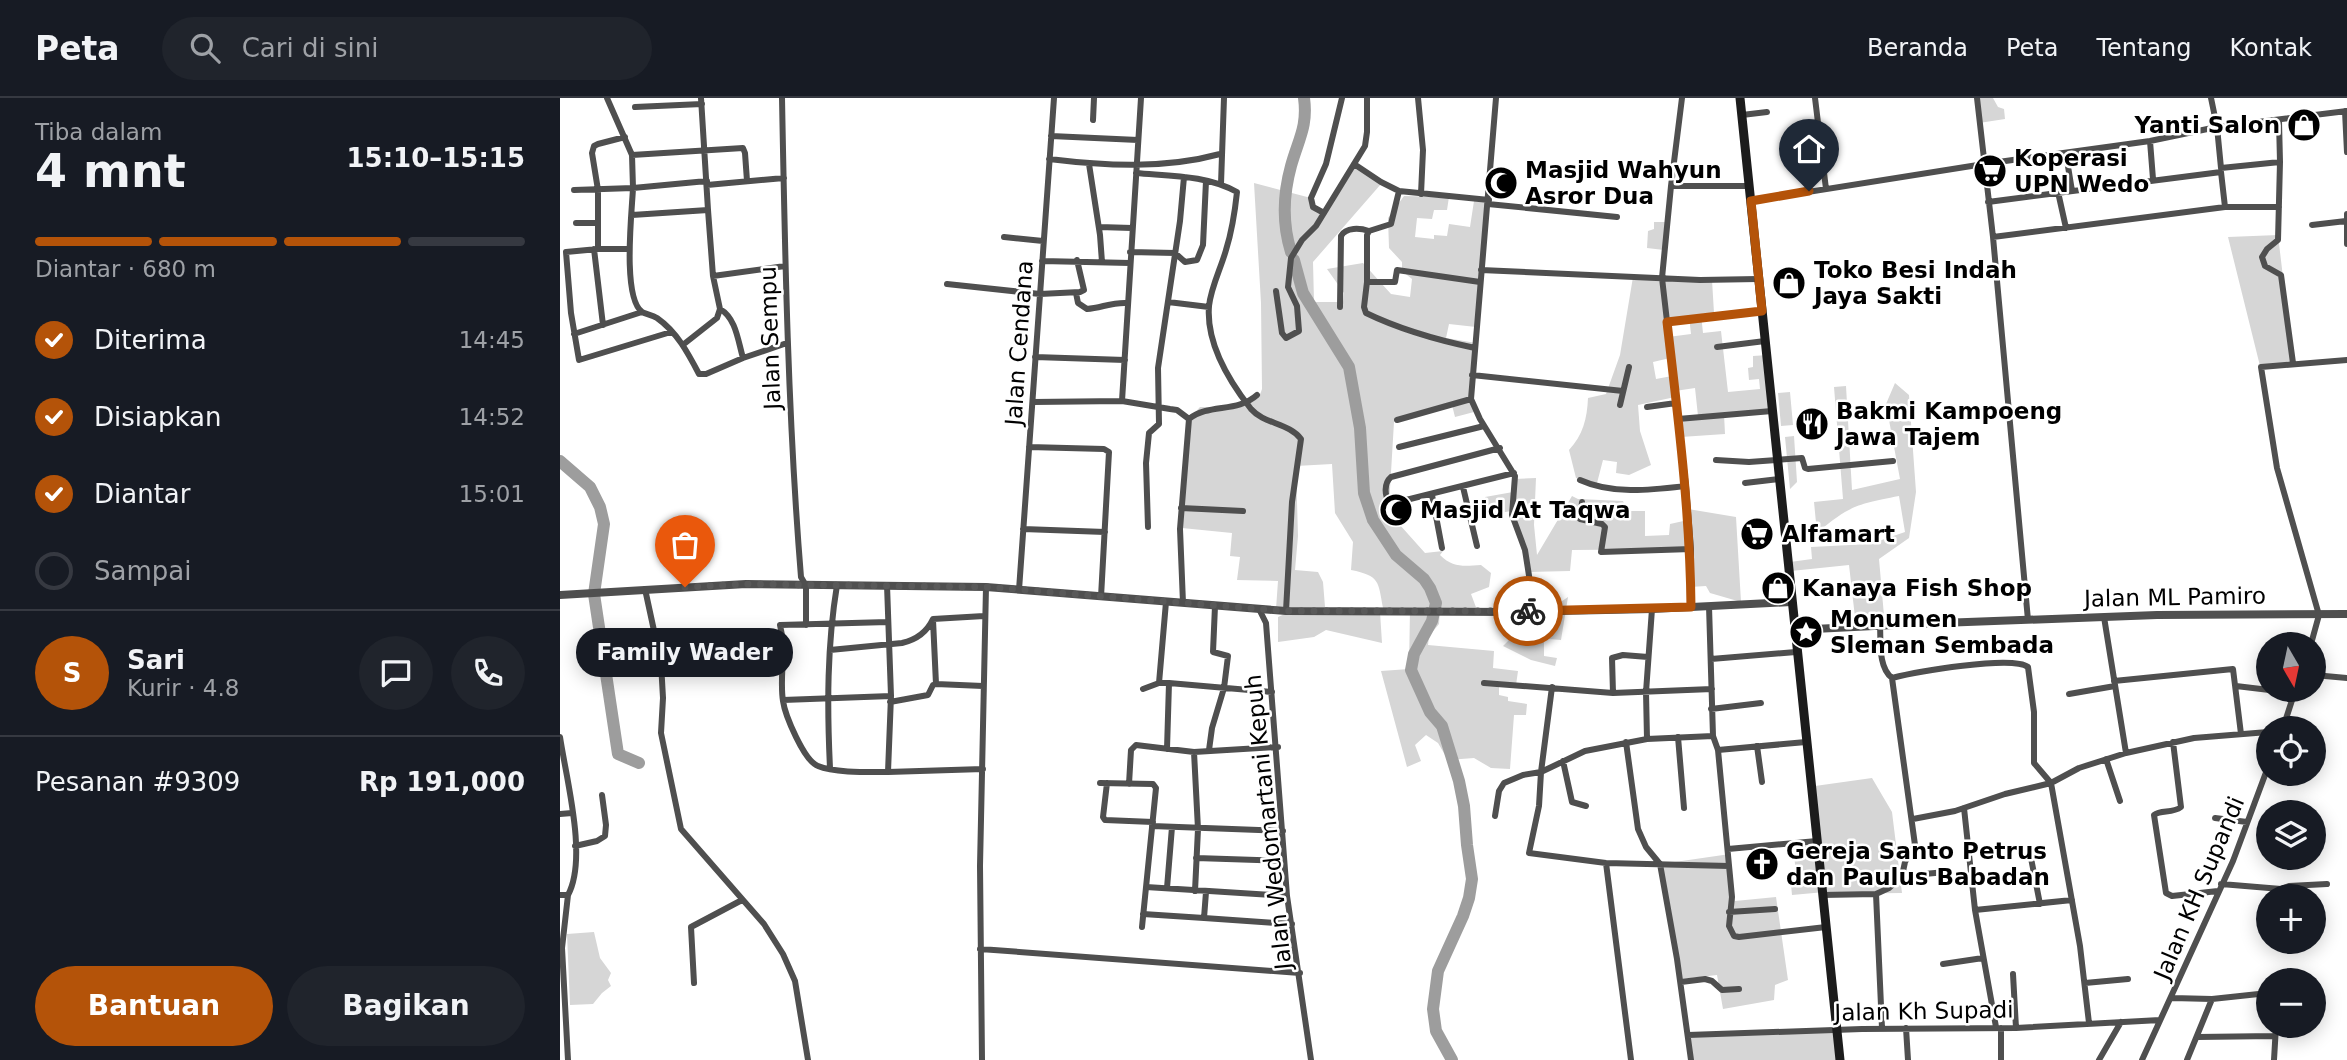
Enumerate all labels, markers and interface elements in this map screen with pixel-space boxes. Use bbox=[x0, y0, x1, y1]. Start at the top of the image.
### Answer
search box bbox=[162, 17, 652, 80]
text: Peta bbox=[35, 29, 120, 68]
icon: search bbox=[186, 29, 224, 67]
text: Cari di sini bbox=[242, 33, 378, 63]
text: Beranda bbox=[1867, 34, 1968, 62]
text: Peta bbox=[2006, 34, 2058, 62]
text: Tentang bbox=[2096, 34, 2192, 62]
text: Kontak bbox=[2230, 34, 2312, 62]
shop icon: Yanti Salon bbox=[2285, 106, 2323, 144]
place label: Yanti Salon bbox=[2134, 112, 2280, 138]
text: Tiba dalam bbox=[35, 119, 162, 145]
pin bbox=[1779, 119, 1839, 191]
icon: home bbox=[1790, 130, 1828, 168]
text: 15:10–15:15 bbox=[346, 143, 525, 173]
text: 4 mnt bbox=[35, 144, 186, 198]
place label: Koperasi UPN Wedo bbox=[2014, 145, 2149, 197]
supermarket icon: Koperasi UPN Wedo bbox=[1971, 152, 2009, 190]
place label: Masjid Wahyun Asror Dua bbox=[1525, 157, 1722, 209]
mosque icon: Masjid Wahyun Asror Dua bbox=[1482, 164, 1520, 202]
text: Diantar · 680 m bbox=[35, 256, 216, 282]
place label: Toko Besi Indah Jaya Sakti bbox=[1812, 257, 2017, 309]
street label: Jalan Cendana bbox=[1000, 260, 1038, 428]
shop icon: Toko Besi Indah Jaya Sakti bbox=[1770, 264, 1808, 302]
street label: Jalan Sempu bbox=[755, 266, 786, 412]
icon: check bbox=[35, 321, 73, 359]
text: Diterima bbox=[94, 325, 207, 355]
text: 14:45 bbox=[459, 327, 525, 353]
icon: check bbox=[35, 398, 73, 436]
place label: Bakmi Kampoeng Jawa Tajem bbox=[1834, 398, 2062, 450]
text: Disiapkan bbox=[94, 402, 221, 432]
text: 14:52 bbox=[459, 404, 525, 430]
restaurant icon: Bakmi Kampoeng Jawa Tajem bbox=[1793, 405, 1831, 443]
icon: check bbox=[35, 475, 73, 513]
text: Diantar bbox=[94, 479, 190, 509]
text: 15:01 bbox=[459, 481, 525, 507]
mosque icon: Masjid At Taqwa bbox=[1377, 491, 1415, 529]
place label: Masjid At Taqwa bbox=[1420, 497, 1631, 523]
pin bbox=[655, 515, 715, 587]
supermarket icon: Alfamart bbox=[1738, 515, 1776, 553]
place label: Alfamart bbox=[1782, 521, 1895, 547]
icon: bag bbox=[666, 526, 704, 564]
text: Sampai bbox=[94, 556, 191, 586]
shop icon: Kanaya Fish Shop bbox=[1759, 569, 1797, 607]
place label: Kanaya Fish Shop bbox=[1802, 575, 2032, 601]
courier bbox=[1493, 576, 1563, 646]
street label: Jalan ML Pamiro bbox=[2082, 582, 2266, 612]
icon: bike bbox=[1509, 592, 1547, 630]
place label: Monumen Sleman Sembada bbox=[1830, 606, 2054, 658]
place icon: Monumen Sleman Sembada bbox=[1787, 613, 1825, 651]
callout: Family Wader bbox=[577, 629, 794, 678]
north arrow bbox=[2256, 632, 2326, 702]
map controls bbox=[2256, 632, 2326, 1038]
button: chat bbox=[359, 636, 433, 710]
button: phone bbox=[451, 636, 525, 710]
text: Family Wader bbox=[596, 639, 773, 665]
text: Sari bbox=[127, 645, 185, 675]
text: S bbox=[63, 658, 81, 688]
street label: Jalan Wedomartani Kepuh bbox=[1240, 673, 1297, 973]
text: Kurir · 4.8 bbox=[127, 675, 239, 701]
button: locate bbox=[2256, 716, 2326, 786]
text: Pesanan #9309 bbox=[35, 767, 240, 797]
text: Rp 191,000 bbox=[359, 767, 525, 797]
street label: Jalan KH Supandi bbox=[2148, 793, 2249, 985]
button: layers bbox=[2256, 800, 2326, 870]
place label: Gereja Santo Petrus dan Paulus Babadan bbox=[1786, 838, 2050, 890]
church icon: Gereja Santo Petrus dan Paulus Babadan bbox=[1743, 845, 1781, 883]
button: + bbox=[2256, 884, 2326, 954]
button: Bantuan bbox=[35, 966, 273, 1046]
button: Bagikan bbox=[287, 966, 525, 1046]
button: − bbox=[2256, 968, 2326, 1038]
street label: Jalan Kh Supadi bbox=[1832, 996, 2014, 1026]

